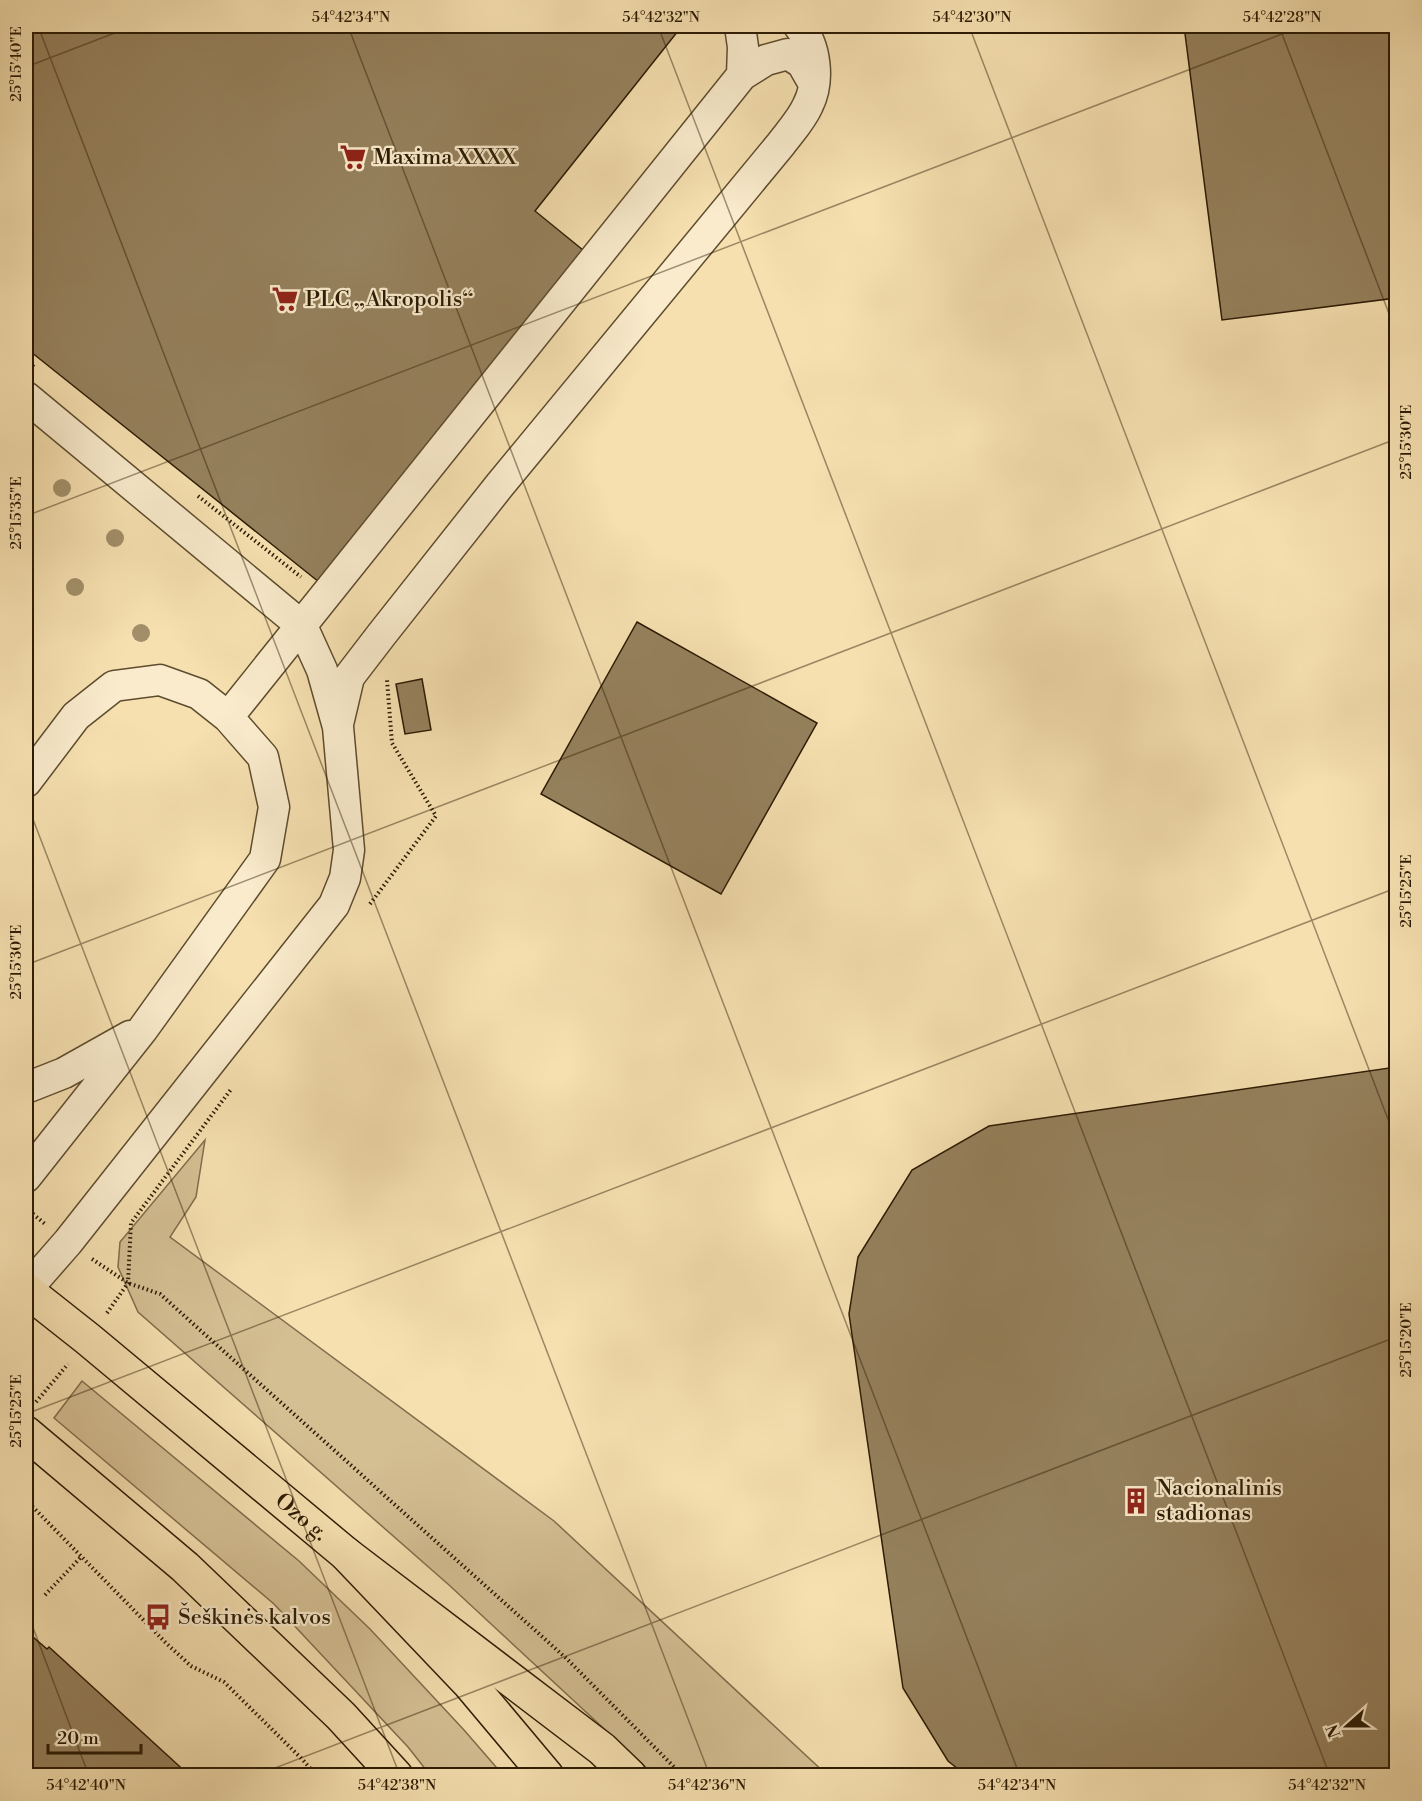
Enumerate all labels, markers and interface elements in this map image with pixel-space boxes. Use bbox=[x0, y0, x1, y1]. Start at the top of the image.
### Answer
text: 54°42'34"N bbox=[312, 8, 390, 27]
text: 54°42'32"N bbox=[622, 8, 700, 27]
text: 54°42'30"N bbox=[932, 8, 1012, 27]
text: 54°42'28"N bbox=[1243, 8, 1321, 27]
text: 25°15'40"E bbox=[7, 26, 26, 102]
supermarket icon: Maxima XXXX bbox=[338, 142, 368, 172]
place label: Maxima XXXX bbox=[373, 144, 517, 171]
supermarket icon: PLC „Akropolis“ bbox=[270, 284, 300, 314]
place label: PLC „Akropolis“ bbox=[305, 286, 473, 313]
text: 25°15'30"E bbox=[1397, 405, 1416, 479]
text: 25°15'35"E bbox=[7, 476, 26, 550]
text: 25°15'25"E bbox=[1397, 854, 1416, 928]
text: 25°15'30"E bbox=[7, 925, 26, 999]
text: 25°15'20"E bbox=[1397, 1302, 1416, 1378]
text: 25°15'25"E bbox=[7, 1374, 26, 1448]
place label: Nacionalinis stadionas bbox=[1156, 1475, 1282, 1527]
building icon: Nacionalinis stadionas bbox=[1121, 1486, 1151, 1516]
street label: Ozo g. bbox=[270, 1487, 334, 1547]
bus stop icon: Šeškinės kalvos bbox=[143, 1602, 173, 1632]
place label: Šeškinės kalvos bbox=[178, 1602, 331, 1631]
north arrow bbox=[1317, 1696, 1377, 1756]
scale bar bbox=[48, 1717, 141, 1755]
text: N bbox=[1322, 1721, 1346, 1741]
text: 20 m bbox=[57, 1727, 99, 1750]
text: 54°42'40"N bbox=[46, 1776, 126, 1795]
text: 54°42'38"N bbox=[358, 1776, 436, 1795]
text: 54°42'36"N bbox=[668, 1776, 746, 1795]
text: 54°42'34"N bbox=[978, 1776, 1056, 1795]
text: 54°42'32"N bbox=[1288, 1776, 1366, 1795]

